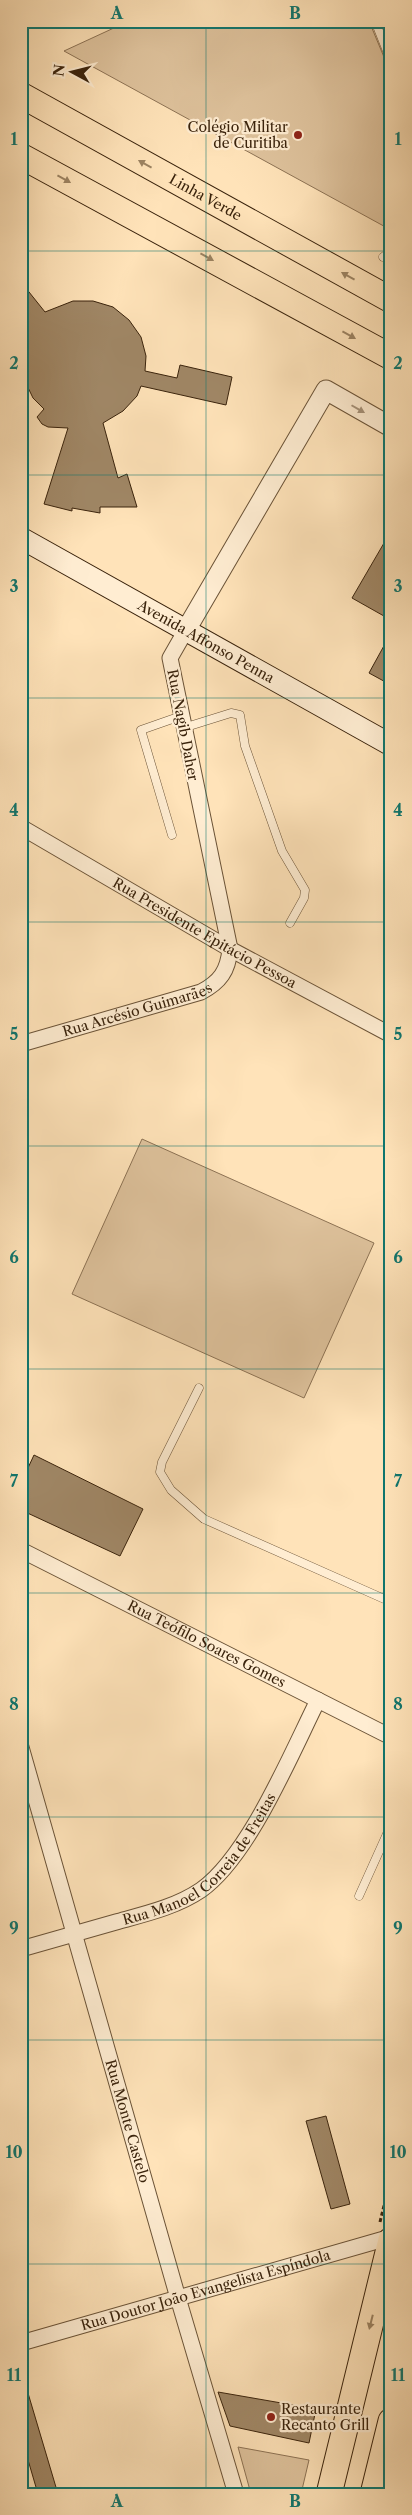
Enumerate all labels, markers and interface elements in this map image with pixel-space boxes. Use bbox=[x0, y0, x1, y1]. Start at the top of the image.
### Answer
text: A bbox=[110, 3, 124, 23]
text: B bbox=[289, 3, 301, 23]
north arrow bbox=[48, 48, 98, 98]
text: N bbox=[49, 63, 69, 78]
place label: Colégio Militar de Curitiba bbox=[188, 118, 289, 152]
text: 1 bbox=[10, 129, 18, 149]
marker: Colégio Militar de Curitiba bbox=[292, 129, 304, 141]
text: 1 bbox=[394, 129, 402, 149]
one-way arrow bbox=[138, 159, 151, 168]
street label: Linha Verde bbox=[166, 170, 245, 225]
one-way arrow bbox=[57, 175, 71, 183]
one-way arrow bbox=[199, 253, 214, 261]
one-way arrow bbox=[341, 272, 355, 281]
one-way arrow bbox=[343, 330, 356, 339]
text: 2 bbox=[9, 353, 19, 373]
text: 2 bbox=[393, 353, 403, 373]
one-way arrow bbox=[352, 404, 365, 413]
text: 3 bbox=[9, 576, 19, 596]
text: 3 bbox=[393, 576, 403, 596]
street label: Avenida Affonso Penna bbox=[134, 596, 278, 687]
street label: Rua Nagib Daher bbox=[163, 668, 203, 783]
text: 4 bbox=[9, 800, 19, 820]
text: 4 bbox=[393, 800, 403, 820]
street label: Rua Presidente Epitácio Pessoa bbox=[110, 874, 300, 992]
street label: Rua Arcésio Guimarães bbox=[60, 979, 215, 1041]
text: 5 bbox=[10, 1024, 19, 1044]
text: 5 bbox=[394, 1024, 403, 1044]
text: 6 bbox=[9, 1247, 19, 1267]
text: 6 bbox=[393, 1247, 403, 1267]
text: 7 bbox=[10, 1471, 19, 1491]
text: 7 bbox=[394, 1471, 403, 1491]
street label: Rua Teófilo Soares Gomes bbox=[124, 1596, 289, 1691]
text: 8 bbox=[9, 1694, 19, 1714]
text: 8 bbox=[393, 1694, 403, 1714]
street label: Rua Manoel Correia de Freitas bbox=[121, 1790, 280, 1929]
text: 9 bbox=[9, 1918, 19, 1938]
text: 9 bbox=[393, 1918, 403, 1938]
street label: Rua Monte Castelo bbox=[102, 2057, 154, 2185]
text: 10 bbox=[5, 2142, 23, 2162]
text: 10 bbox=[389, 2142, 407, 2162]
street label: Rua Doutor João Evangelista Espíndola bbox=[79, 2246, 333, 2334]
one-way arrow bbox=[367, 2314, 375, 2329]
text: 11 bbox=[7, 2365, 22, 2385]
text: 11 bbox=[391, 2365, 406, 2385]
place label: Restaurante Recanto Grill bbox=[281, 2400, 370, 2434]
marker: Restaurante Recanto Grill bbox=[265, 2411, 277, 2423]
text: A bbox=[110, 2491, 124, 2511]
text: B bbox=[289, 2491, 301, 2511]

